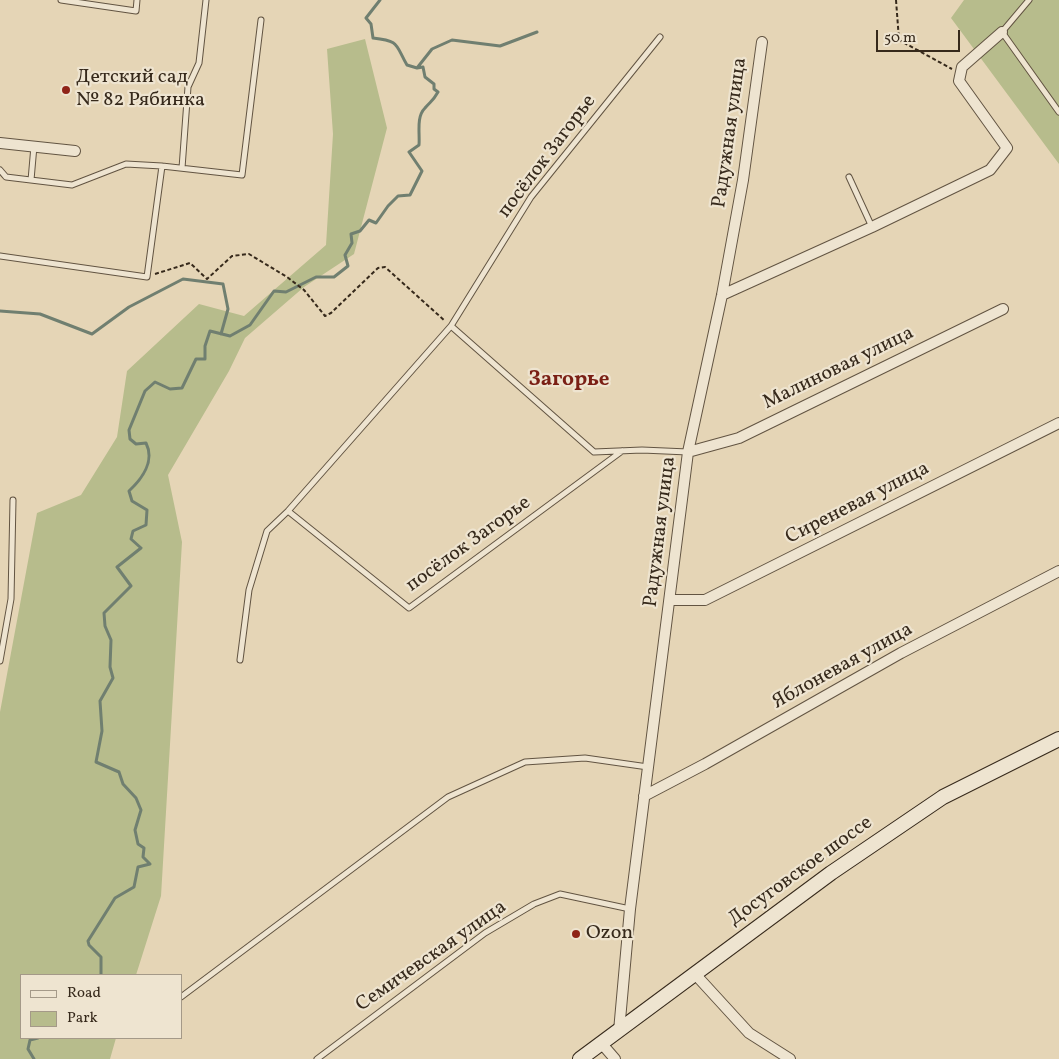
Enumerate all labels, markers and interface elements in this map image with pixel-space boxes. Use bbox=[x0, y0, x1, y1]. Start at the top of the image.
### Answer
scale bar bbox=[879, 20, 963, 52]
text: 50 m bbox=[884, 28, 916, 49]
street label: Радужная улица bbox=[709, 56, 753, 210]
place label: Детский сад № 82 Рябинка bbox=[76, 66, 205, 113]
marker: Детский сад № 82 Рябинка bbox=[60, 84, 72, 96]
street label: посёлок Загорье bbox=[494, 91, 602, 223]
street label: Малиновая улица bbox=[760, 322, 918, 416]
district label: Загорье bbox=[528, 368, 610, 394]
street label: Радужная улица bbox=[640, 455, 682, 609]
street label: Сиреневая улица bbox=[782, 457, 934, 551]
street label: посёлок Загорье bbox=[402, 492, 536, 598]
street label: Яблоневая улица bbox=[769, 618, 917, 716]
street label: Досуговское шоссе bbox=[724, 812, 878, 932]
street label: Семичевская улица bbox=[352, 896, 512, 1018]
place label: Ozon bbox=[586, 922, 633, 946]
marker: Ozon bbox=[570, 928, 582, 940]
legend bbox=[20, 974, 182, 1039]
text: Road bbox=[67, 983, 101, 1004]
text: Park bbox=[67, 1008, 98, 1029]

